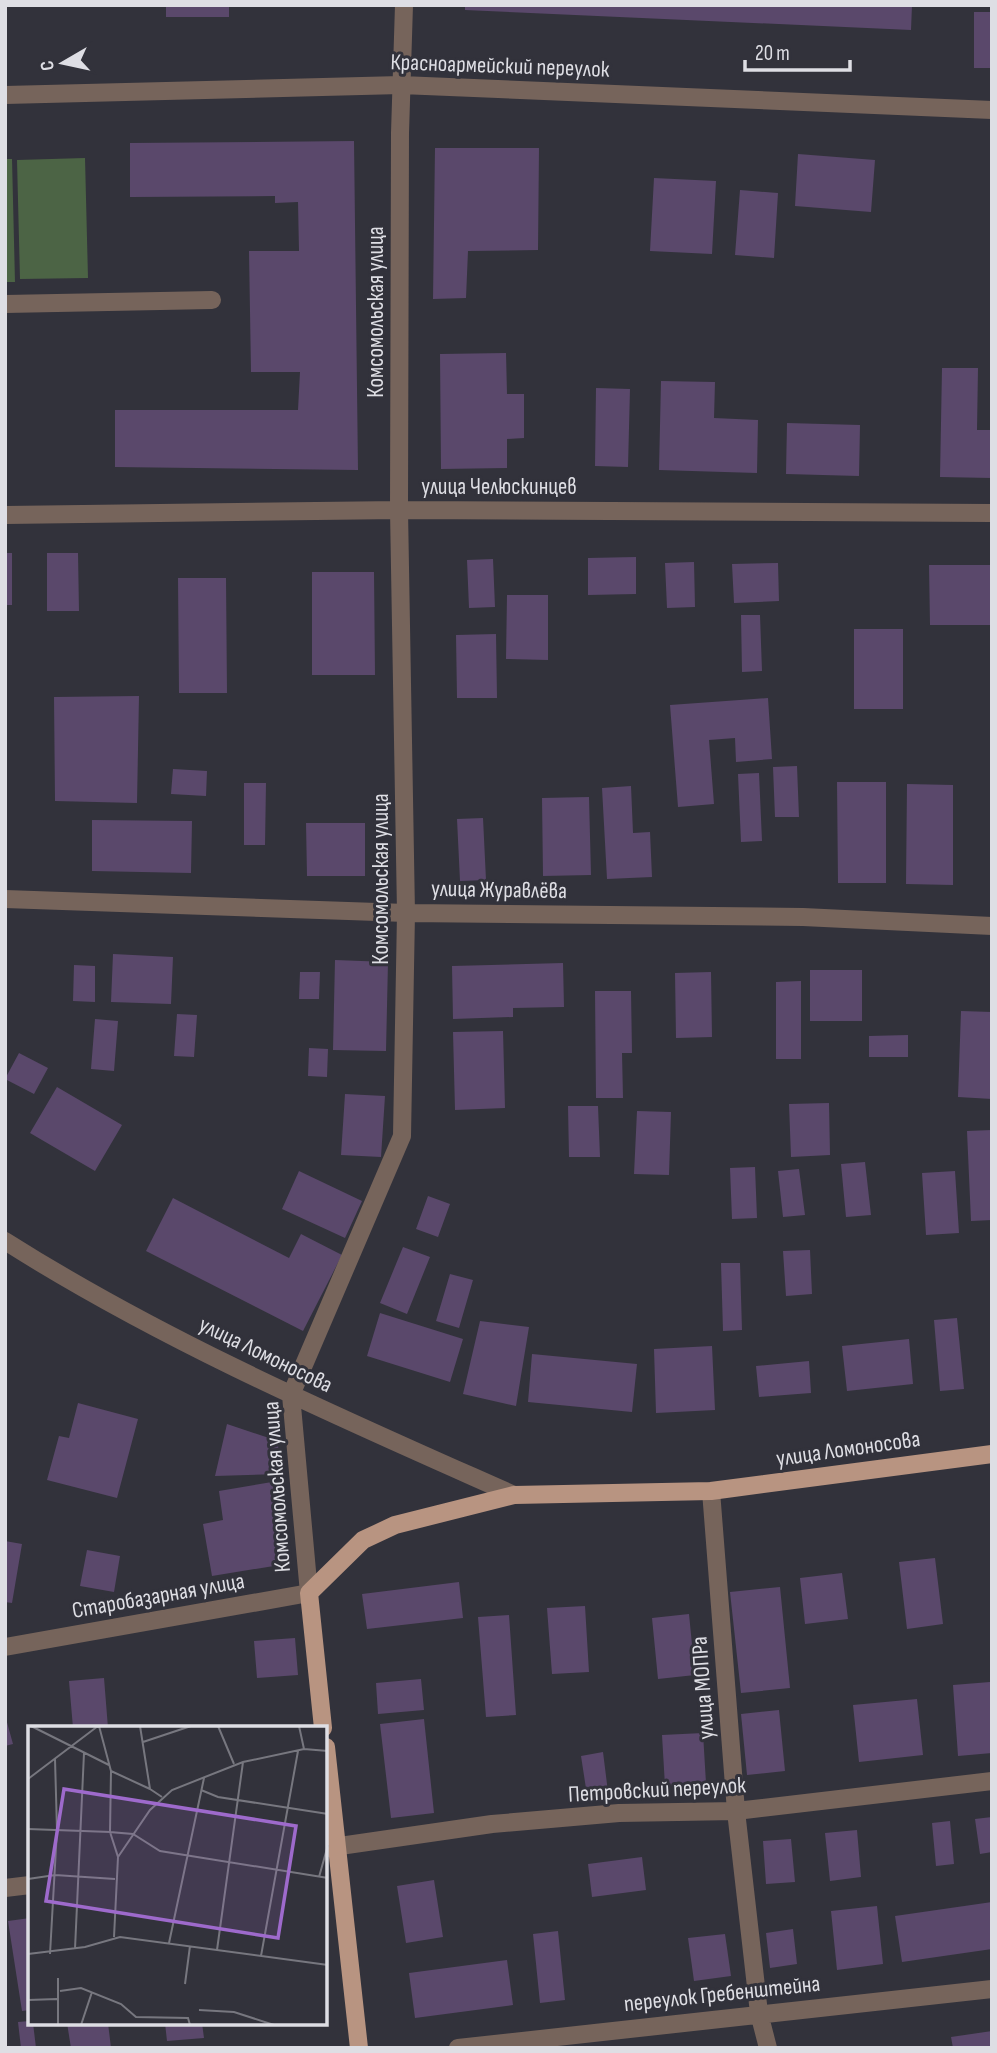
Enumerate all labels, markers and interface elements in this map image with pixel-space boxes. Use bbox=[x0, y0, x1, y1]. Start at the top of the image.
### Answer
north arrow bbox=[28, 28, 98, 98]
scale bar bbox=[745, 28, 850, 72]
text: 20 m bbox=[755, 41, 790, 66]
street label: Красноармейский переулок bbox=[390, 48, 610, 84]
text: С bbox=[36, 59, 60, 72]
street label: Комсомольская улица bbox=[362, 226, 390, 398]
street label: улица Челюскинцев bbox=[421, 473, 577, 501]
street label: Комсомольская улица bbox=[367, 793, 395, 965]
street label: улица Журавлёва bbox=[431, 875, 567, 905]
street label: улица Ломоносова bbox=[194, 1311, 337, 1399]
street label: Комсомольская улица bbox=[257, 1401, 297, 1573]
street label: улица Ломоносова bbox=[774, 1425, 922, 1473]
street label: Старобазарная улица bbox=[70, 1567, 247, 1625]
street label: улица МОПРа bbox=[685, 1635, 721, 1741]
inset map bbox=[28, 1726, 327, 2025]
street label: Петровский переулок bbox=[567, 1771, 747, 1809]
street label: переулок Гребенштейна bbox=[623, 1970, 822, 2018]

